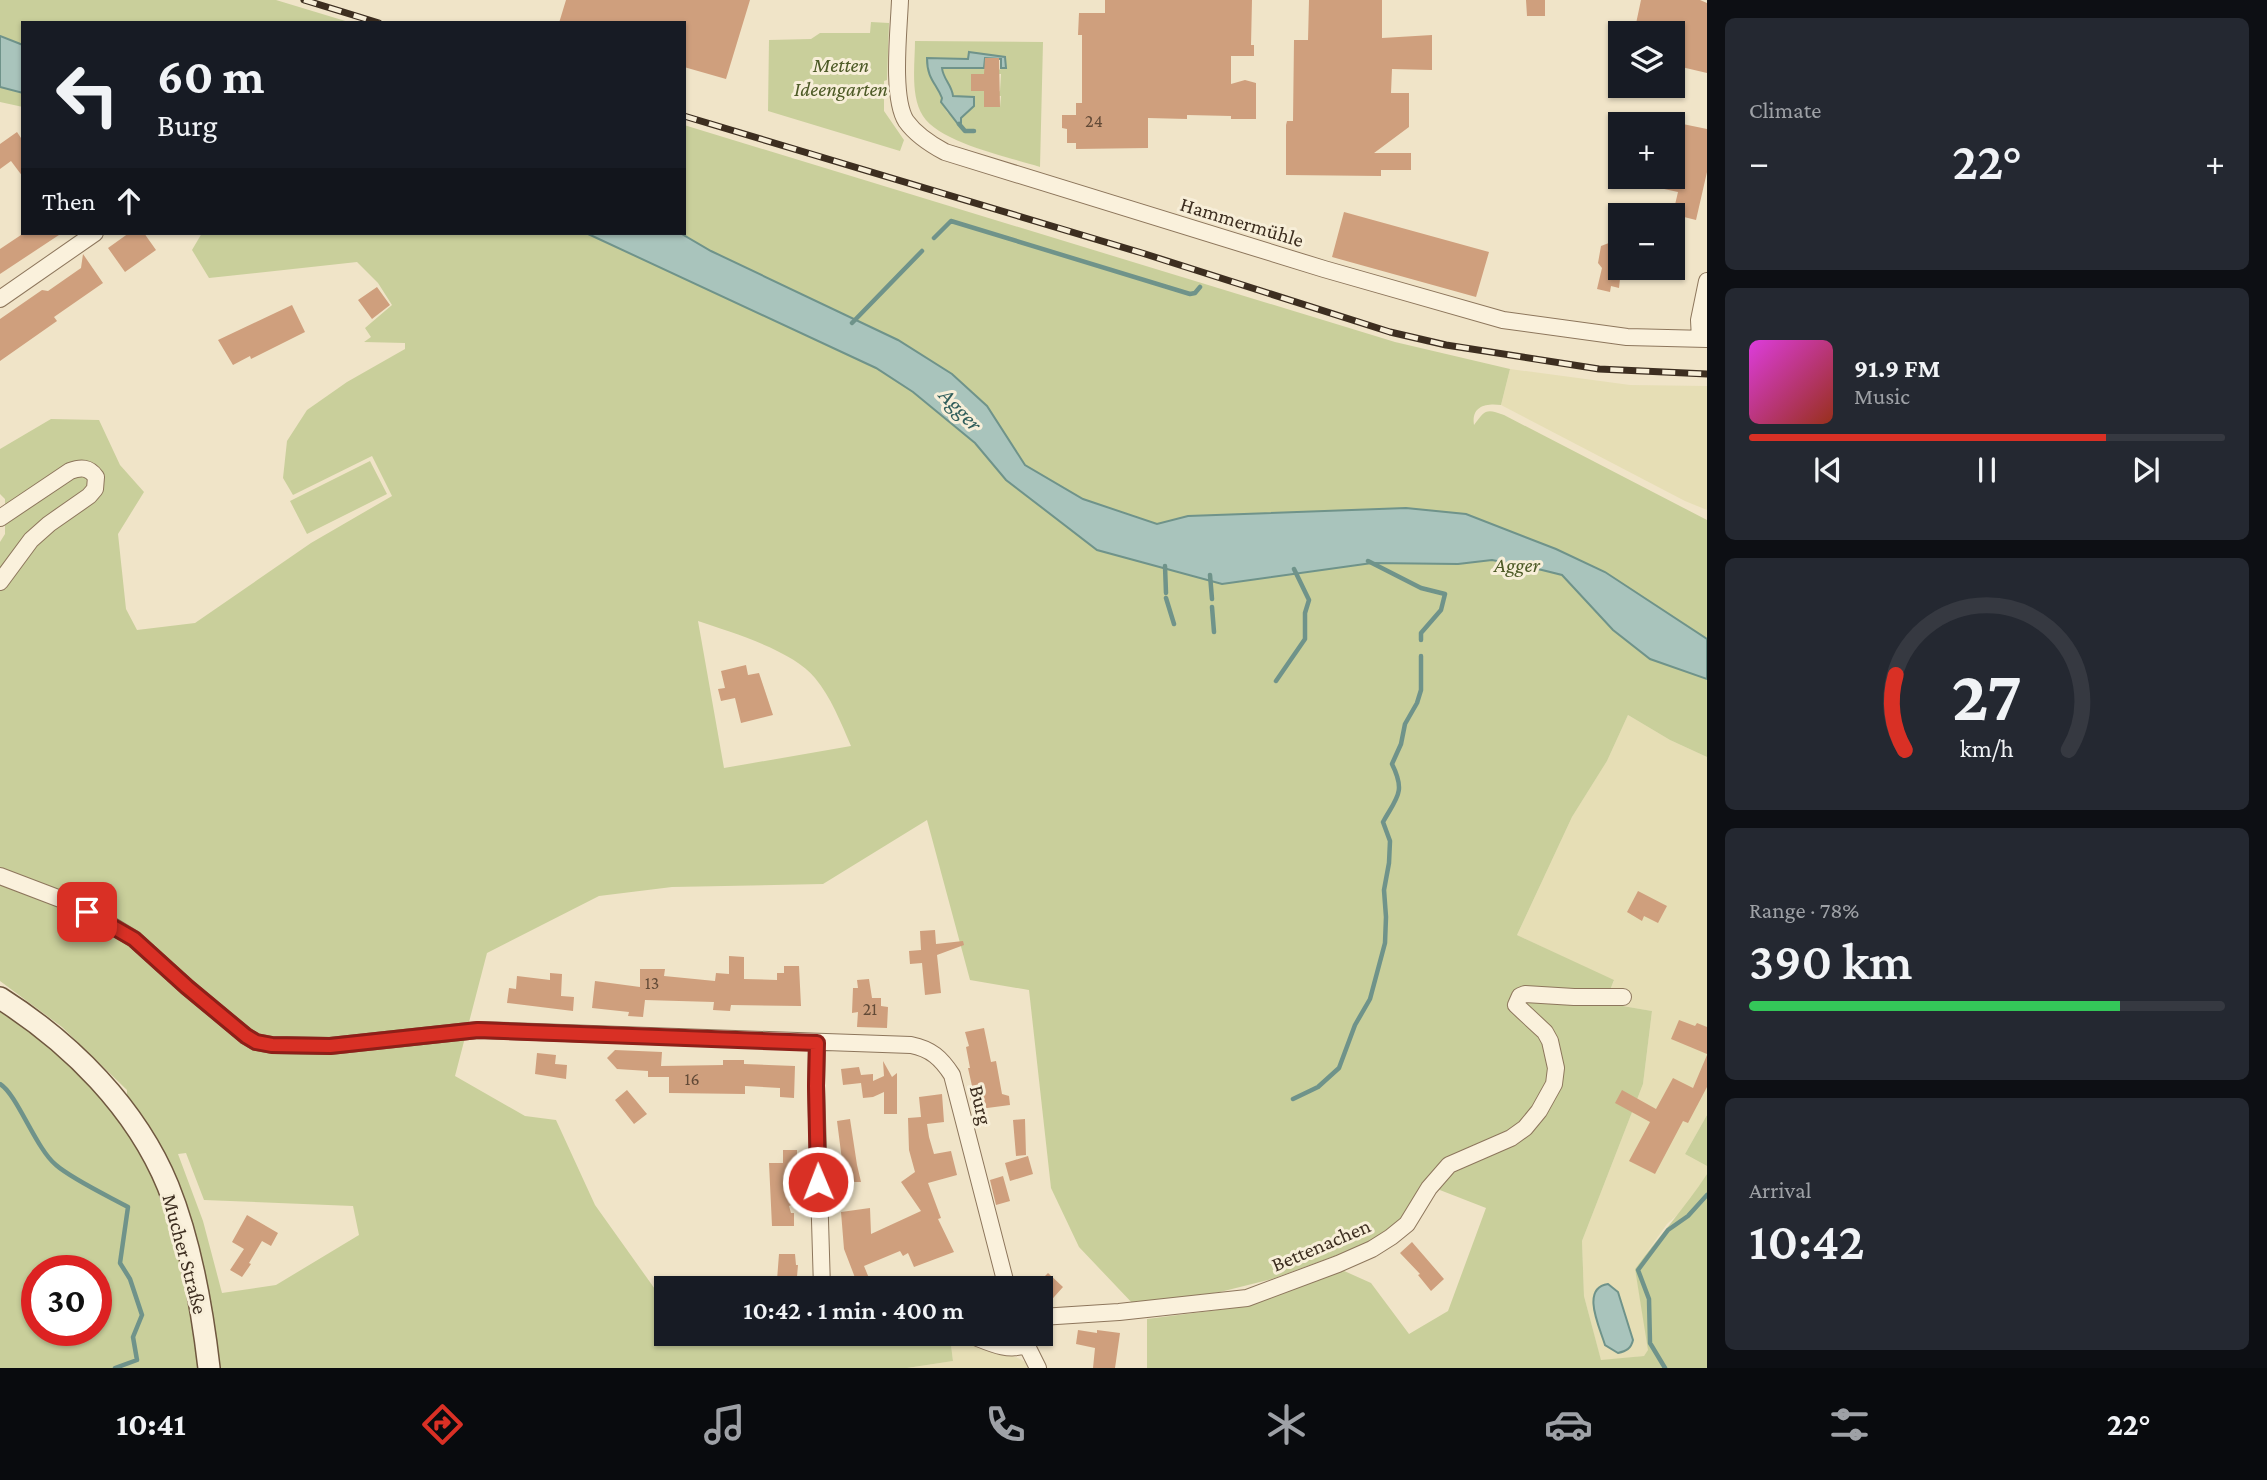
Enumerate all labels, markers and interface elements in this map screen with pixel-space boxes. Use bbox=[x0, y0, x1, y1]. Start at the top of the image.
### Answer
map controls bbox=[1608, 21, 1685, 280]
button: layers bbox=[1608, 21, 1685, 98]
icon: left bbox=[42, 49, 133, 140]
text: 60 m bbox=[157, 49, 264, 104]
park label: Metten Ideengarten bbox=[794, 53, 888, 101]
text: Climate bbox=[1749, 97, 1821, 123]
text: Burg bbox=[157, 107, 218, 143]
house number: 24 bbox=[1085, 111, 1103, 131]
button: + bbox=[1608, 112, 1685, 189]
text: 22° bbox=[1952, 132, 2022, 190]
text: − bbox=[1749, 141, 1769, 183]
text: + bbox=[2205, 141, 2225, 183]
icon: ahead bbox=[110, 182, 148, 220]
text: Then bbox=[42, 187, 96, 216]
street label: Hammermühle bbox=[1177, 192, 1307, 252]
button: − bbox=[1608, 203, 1685, 280]
text: 91.9 FM bbox=[1854, 354, 1940, 383]
water label: Agger bbox=[934, 381, 988, 437]
text: Music bbox=[1854, 383, 1910, 409]
icon: previous bbox=[1809, 451, 1847, 489]
icon: pause bbox=[1968, 451, 2006, 489]
icon: next bbox=[2127, 451, 2165, 489]
park label: Agger bbox=[1493, 553, 1541, 577]
text: 27 bbox=[1952, 655, 2022, 736]
text: km/h bbox=[1960, 735, 2014, 762]
pin bbox=[57, 882, 117, 942]
icon: arrive bbox=[68, 893, 106, 931]
text: Range · 78% bbox=[1749, 897, 1859, 923]
text: 390 km bbox=[1749, 932, 1912, 990]
house number: 13 bbox=[645, 973, 659, 993]
house number: 21 bbox=[863, 999, 877, 1019]
house number: 16 bbox=[684, 1069, 700, 1089]
street label: Burg bbox=[965, 1083, 997, 1127]
position arrow bbox=[781, 1145, 855, 1219]
text: Arrival bbox=[1749, 1177, 1812, 1203]
street label: Mucher Straße bbox=[157, 1191, 213, 1317]
text: 10:42 bbox=[1749, 1212, 1865, 1270]
street label: Bettenachen bbox=[1268, 1213, 1374, 1277]
speed limit sign: 30 bbox=[21, 1255, 112, 1346]
text: 10:42 · 1 min · 400 m bbox=[743, 1296, 964, 1325]
icon: directions bbox=[418, 1400, 467, 1449]
icon: music bbox=[700, 1400, 749, 1449]
icon: phone bbox=[981, 1400, 1030, 1449]
icon: climate bbox=[1262, 1400, 1311, 1449]
icon: car bbox=[1544, 1400, 1593, 1449]
icon: filters bbox=[1825, 1400, 1874, 1449]
text: 10:41 bbox=[116, 1406, 186, 1442]
text: 22° bbox=[2107, 1406, 2151, 1442]

